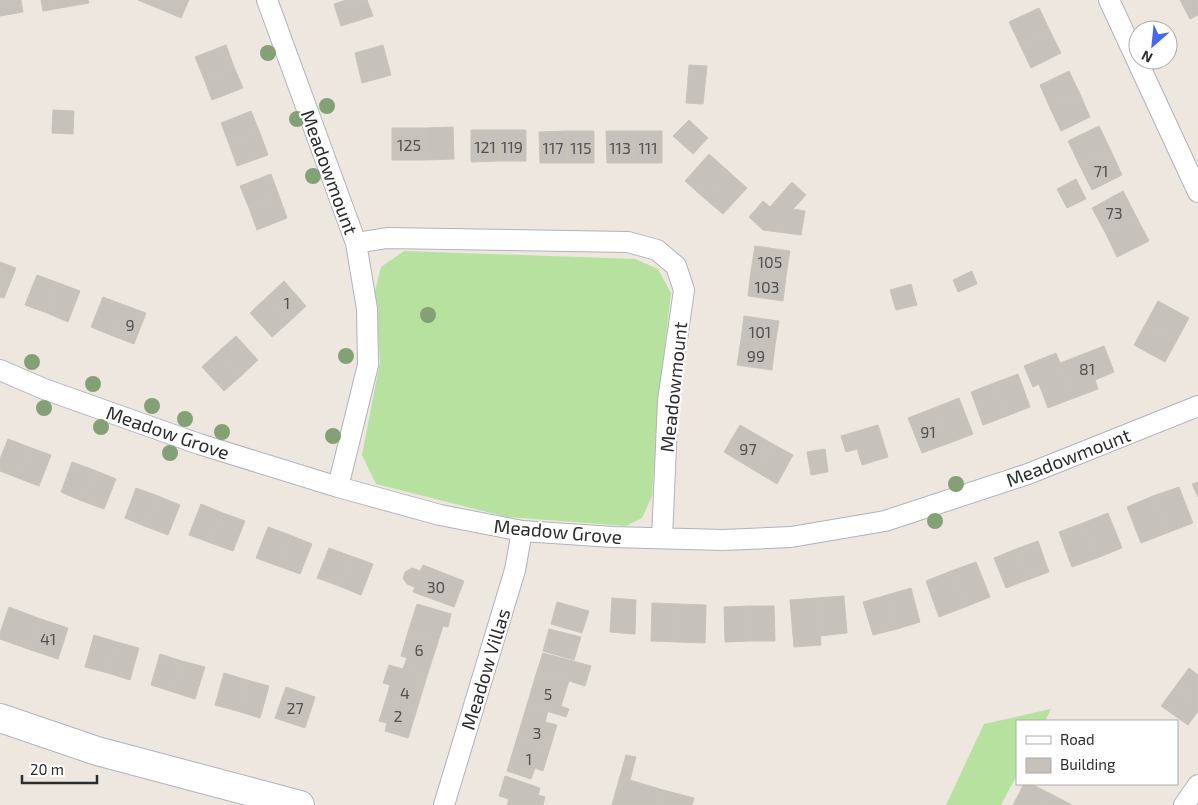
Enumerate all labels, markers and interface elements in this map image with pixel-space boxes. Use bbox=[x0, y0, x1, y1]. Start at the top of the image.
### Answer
north arrow bbox=[1128, 20, 1178, 70]
text: N bbox=[1139, 47, 1155, 67]
street label: Meadowmount bbox=[297, 106, 363, 238]
house number: 125 bbox=[397, 135, 421, 154]
house number: 121 bbox=[474, 137, 496, 156]
house number: 119 bbox=[501, 137, 523, 156]
house number: 117 bbox=[543, 138, 563, 157]
house number: 115 bbox=[570, 138, 592, 157]
house number: 113 bbox=[609, 138, 631, 157]
house number: 111 bbox=[638, 138, 658, 157]
house number: 71 bbox=[1094, 161, 1108, 180]
house number: 73 bbox=[1105, 203, 1123, 222]
house number: 105 bbox=[758, 252, 782, 271]
house number: 103 bbox=[755, 277, 779, 296]
house number: 1 bbox=[284, 293, 290, 312]
house number: 9 bbox=[125, 315, 135, 334]
street label: Meadowmount bbox=[655, 321, 691, 453]
house number: 101 bbox=[749, 322, 771, 341]
house number: 99 bbox=[747, 346, 765, 365]
house number: 81 bbox=[1079, 359, 1095, 378]
street label: Meadow Grove bbox=[103, 400, 233, 464]
house number: 91 bbox=[920, 422, 936, 441]
street label: Meadowmount bbox=[1003, 423, 1133, 491]
house number: 97 bbox=[739, 439, 757, 458]
street label: Meadow Grove bbox=[493, 514, 623, 548]
house number: 30 bbox=[427, 577, 445, 596]
street label: Meadow Villas bbox=[456, 606, 514, 732]
house number: 41 bbox=[40, 629, 56, 648]
house number: 6 bbox=[414, 640, 424, 659]
house number: 4 bbox=[400, 683, 410, 702]
house number: 5 bbox=[544, 684, 552, 703]
house number: 27 bbox=[286, 698, 304, 717]
house number: 2 bbox=[394, 706, 403, 725]
legend bbox=[1016, 720, 1178, 785]
house number: 3 bbox=[533, 723, 541, 742]
text: Road bbox=[1060, 730, 1095, 748]
house number: 1 bbox=[526, 749, 532, 768]
scale bar bbox=[22, 752, 98, 784]
text: Building bbox=[1060, 755, 1116, 773]
text: 20 m bbox=[30, 760, 64, 778]

